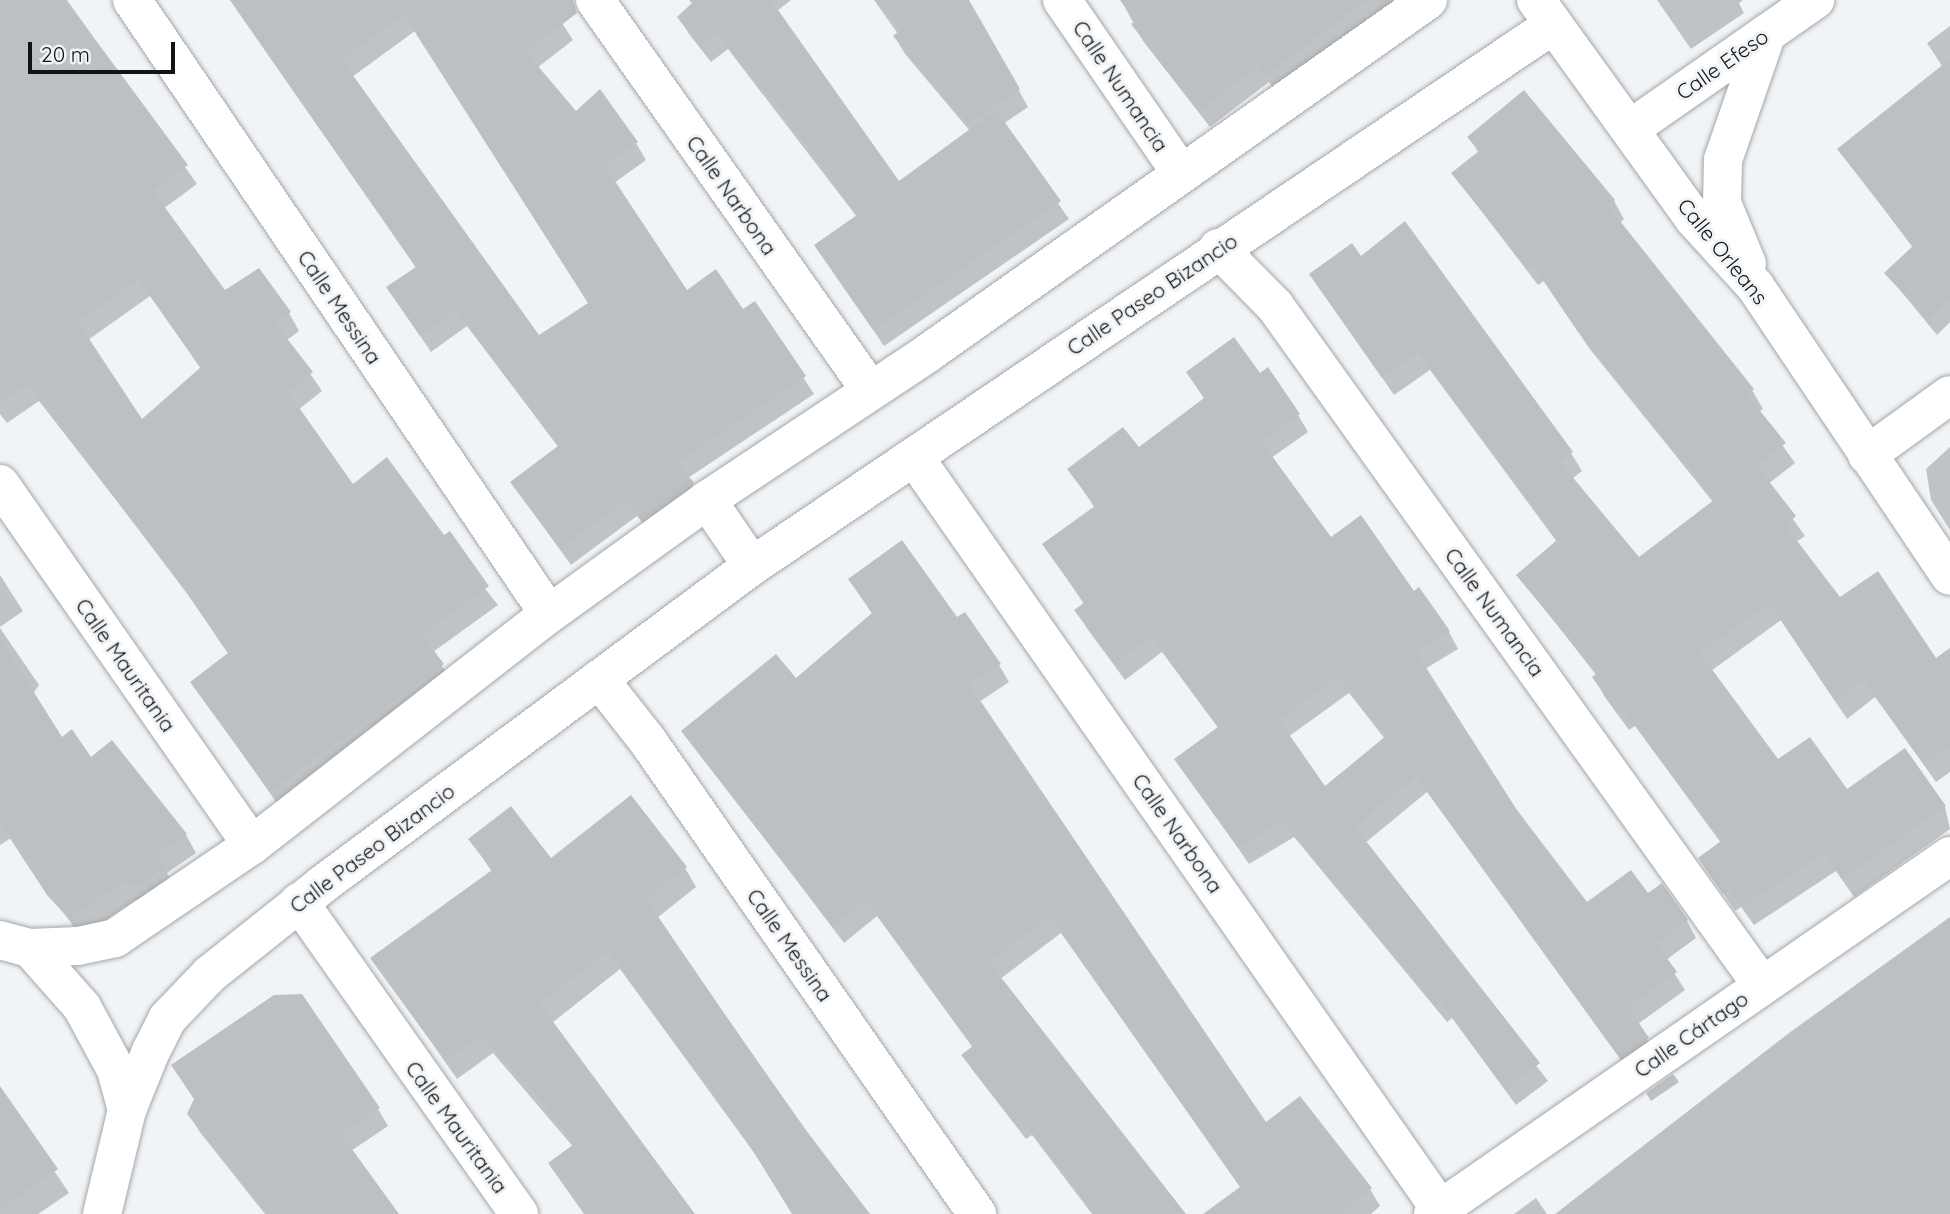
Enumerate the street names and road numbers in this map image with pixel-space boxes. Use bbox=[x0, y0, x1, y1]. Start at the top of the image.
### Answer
street label: Calle Numancia bbox=[1068, 16, 1174, 156]
street label: Calle Efeso bbox=[1671, 23, 1773, 105]
street label: Calle Narbona bbox=[682, 130, 782, 260]
street label: Calle Orleans bbox=[1673, 193, 1773, 309]
street label: Calle Paseo Bizancio bbox=[1062, 228, 1242, 360]
street label: Calle Messina bbox=[293, 245, 387, 369]
street label: Calle Numancia bbox=[1440, 543, 1550, 681]
street label: Calle Mauritania bbox=[71, 593, 181, 737]
street label: Calle Narbona bbox=[1128, 768, 1228, 898]
street label: Calle Paseo Bizancio bbox=[285, 778, 459, 918]
street label: Calle Messina bbox=[742, 884, 838, 1006]
street label: Calle Cártago bbox=[1629, 985, 1753, 1083]
street label: Calle Mauritania bbox=[401, 1056, 513, 1198]

